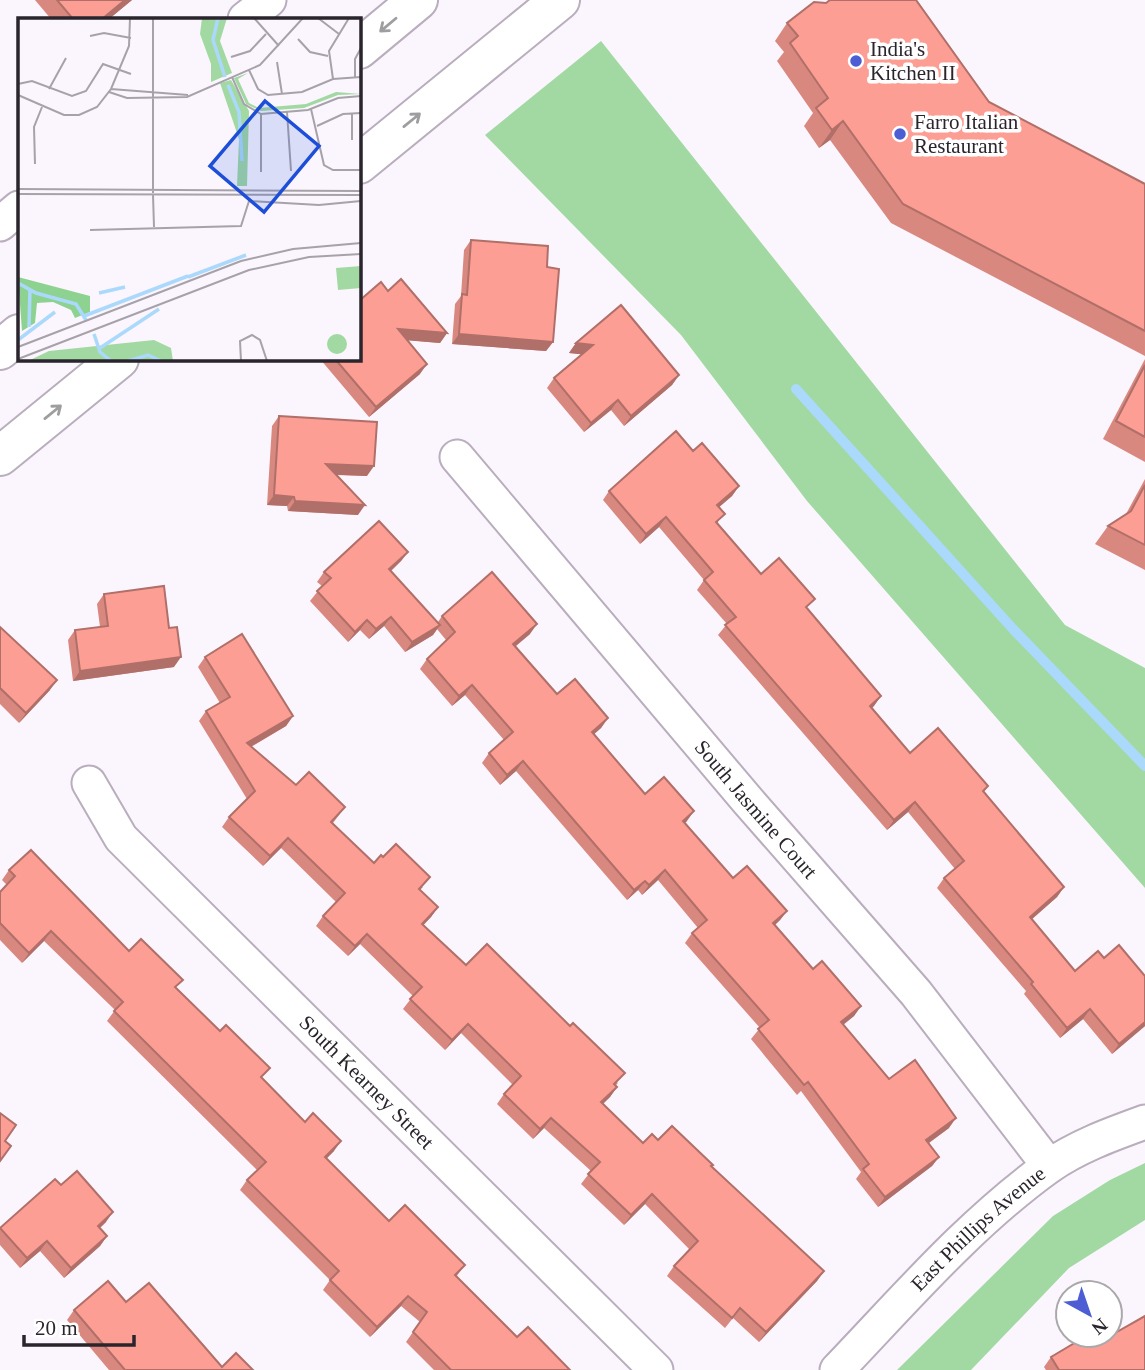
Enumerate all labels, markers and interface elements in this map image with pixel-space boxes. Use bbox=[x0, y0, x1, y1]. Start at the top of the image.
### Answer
one-way arrow bbox=[380, 17, 398, 32]
inset map bbox=[18, 18, 360, 360]
place label: India's Kitchen II bbox=[870, 37, 956, 85]
marker: India's Kitchen II bbox=[848, 53, 864, 69]
place label: Farro Italian Restaurant bbox=[914, 110, 1019, 158]
one-way arrow bbox=[402, 113, 420, 128]
marker: Farro Italian Restaurant bbox=[892, 126, 908, 142]
one-way arrow bbox=[43, 405, 61, 420]
street label: South Jasmine Court bbox=[690, 735, 822, 884]
street label: South Kearney Street bbox=[294, 1010, 439, 1154]
street label: East Phillips Avenue bbox=[906, 1161, 1050, 1296]
north arrow bbox=[1054, 1279, 1124, 1349]
scale bar bbox=[24, 1304, 135, 1348]
text: N bbox=[1087, 1314, 1112, 1339]
text: 20 m bbox=[35, 1316, 78, 1340]

